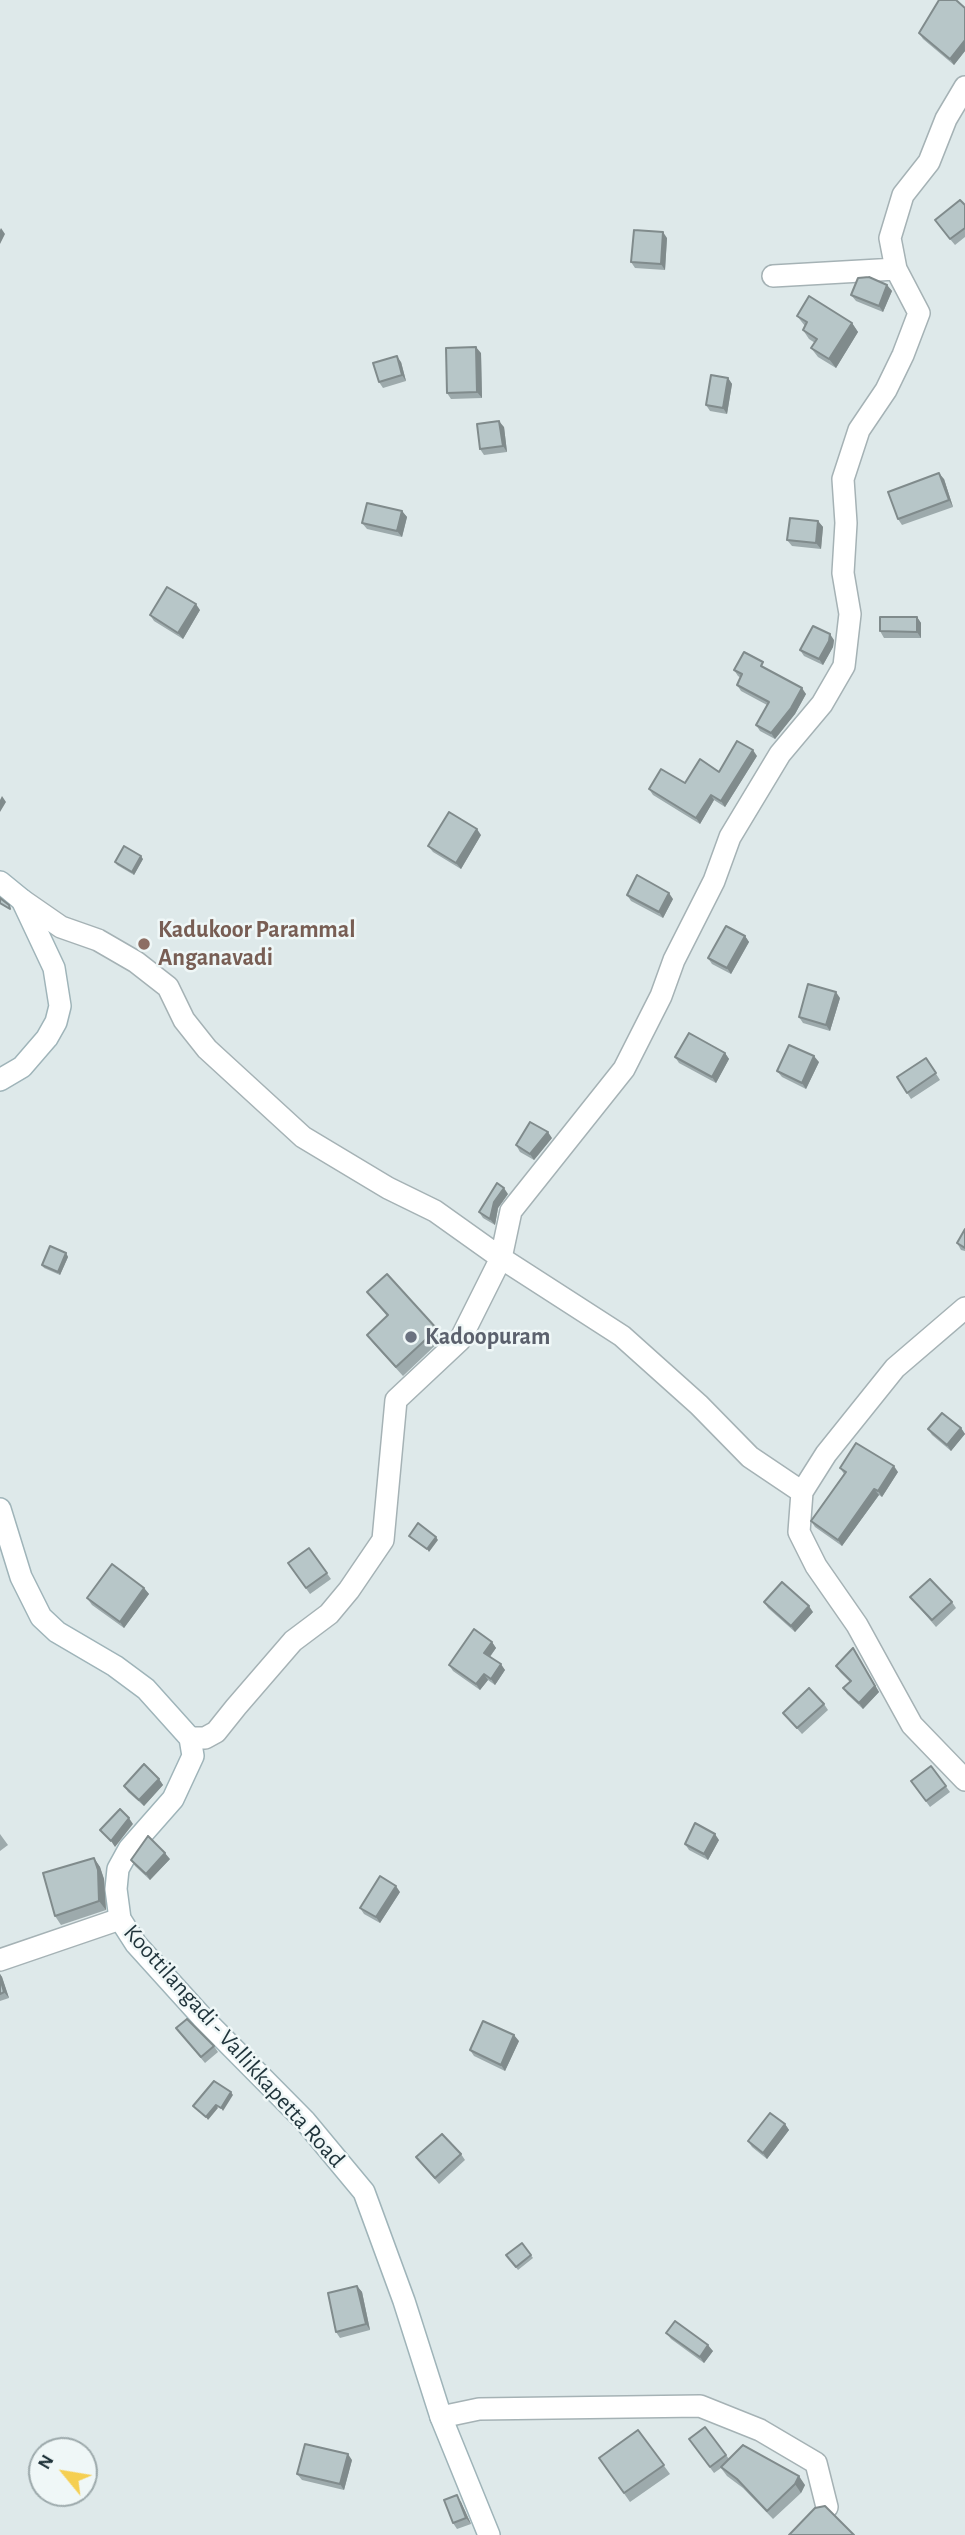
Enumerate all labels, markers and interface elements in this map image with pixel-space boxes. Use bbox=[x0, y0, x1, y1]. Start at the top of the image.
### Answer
place label: Kadukoor Parammal Anganavadi bbox=[158, 916, 356, 972]
marker: Kadukoor Parammal Anganavadi bbox=[136, 936, 152, 952]
place label: Kadoopuram bbox=[425, 1323, 550, 1351]
marker: Kadoopuram bbox=[403, 1329, 419, 1345]
street label: Koottilangadi - Vallikkapetta Road bbox=[117, 1918, 351, 2174]
north arrow bbox=[28, 2437, 98, 2507]
text: N bbox=[35, 2452, 58, 2473]

